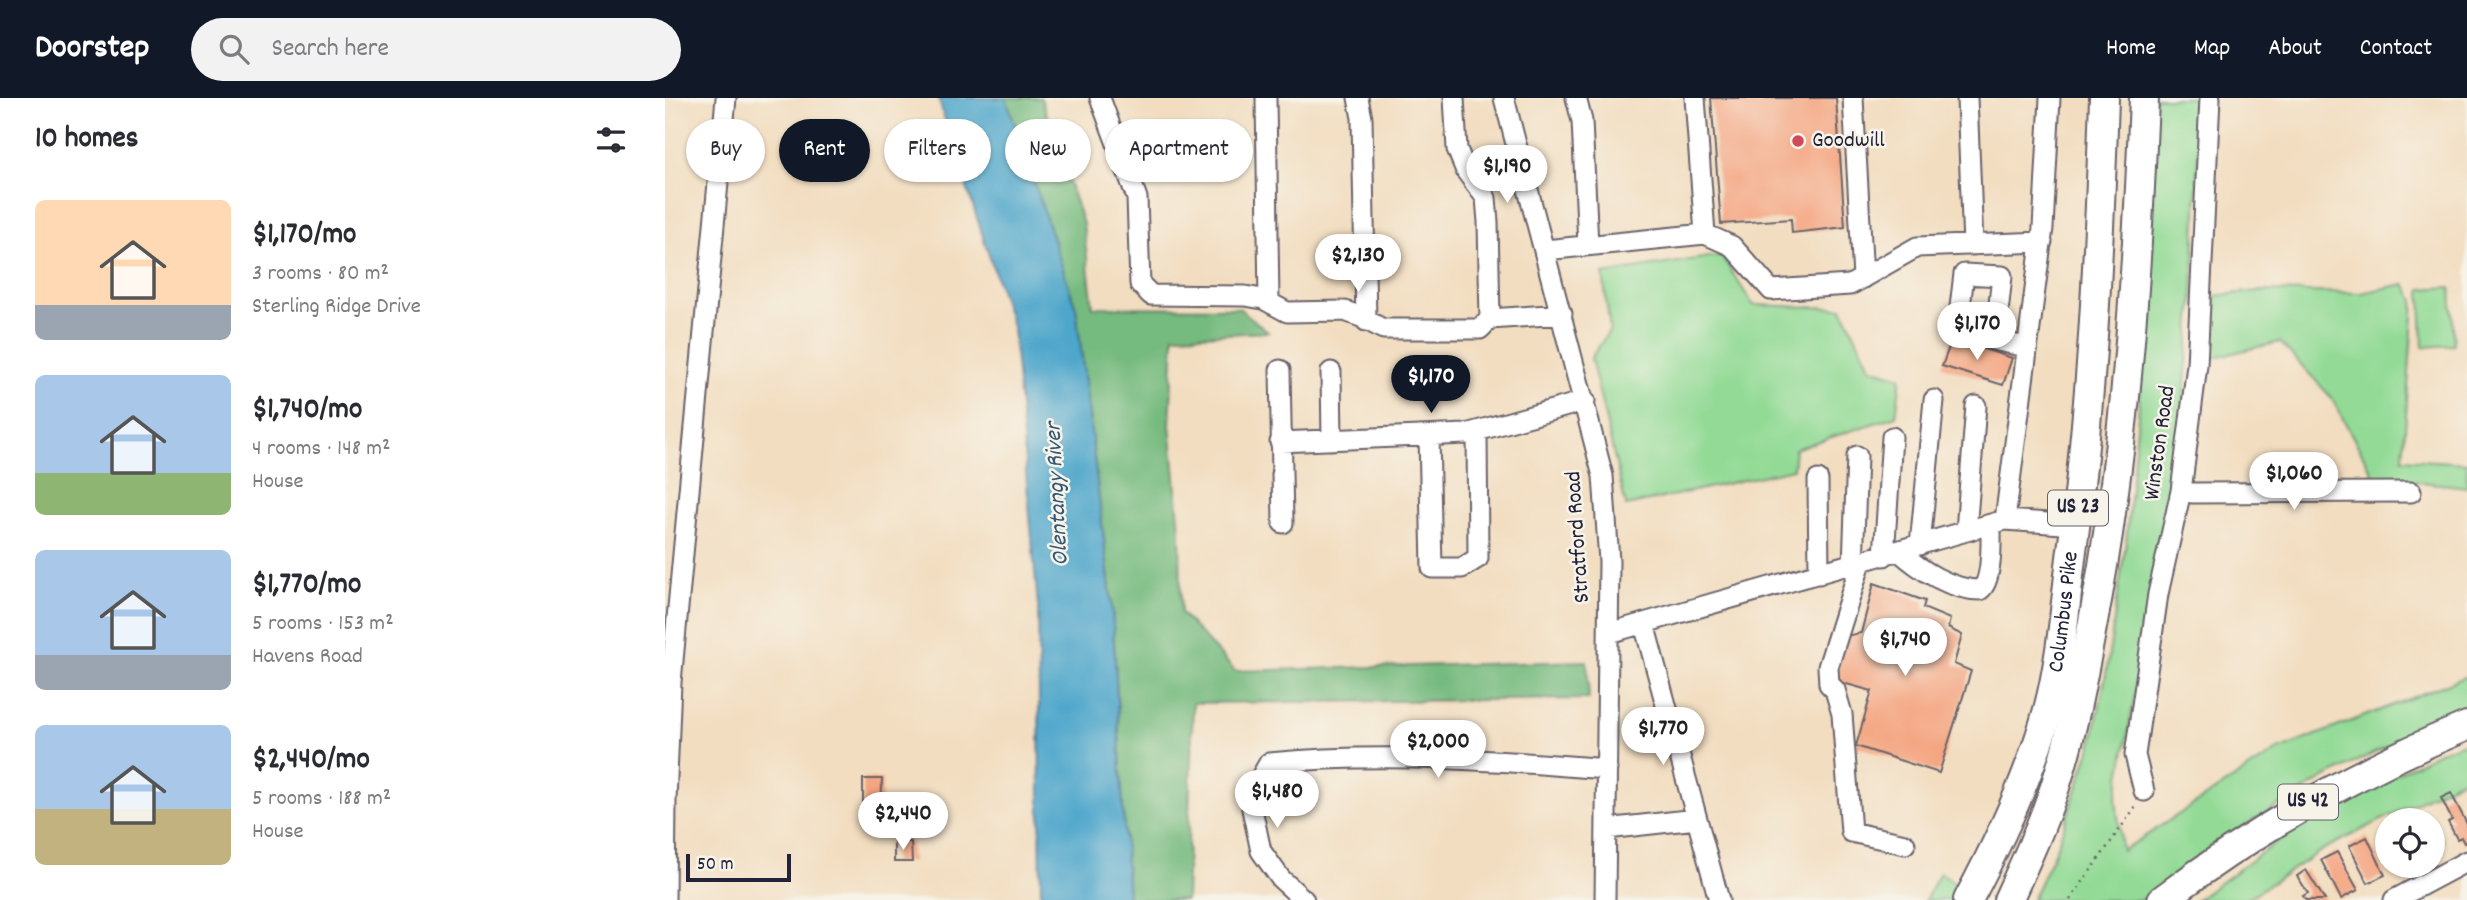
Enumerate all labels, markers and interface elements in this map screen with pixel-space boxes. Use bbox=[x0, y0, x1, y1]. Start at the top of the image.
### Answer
search box bbox=[191, 18, 681, 81]
text: Doorstep bbox=[35, 26, 149, 73]
icon: search bbox=[215, 30, 253, 68]
text: Search here bbox=[271, 31, 389, 68]
text: Home bbox=[2106, 32, 2156, 66]
text: Map bbox=[2194, 32, 2230, 66]
text: About bbox=[2268, 32, 2322, 66]
text: Contact bbox=[2360, 32, 2432, 66]
text: 10 homes bbox=[35, 119, 138, 162]
chip: Buy bbox=[686, 119, 765, 182]
chip: Rent bbox=[779, 119, 870, 182]
chip: Filters bbox=[884, 119, 991, 182]
chip: New bbox=[1005, 119, 1091, 182]
chip: Apartment bbox=[1105, 119, 1253, 182]
icon: filters bbox=[592, 121, 630, 159]
place label: Goodwill bbox=[1812, 125, 1885, 158]
marker: Goodwill bbox=[1790, 133, 1806, 149]
pin: $1,190 bbox=[1450, 146, 1564, 205]
text: $1,190 bbox=[1482, 151, 1532, 184]
text: $1,170/mo bbox=[252, 215, 356, 258]
icon: home bbox=[91, 228, 175, 312]
pin: $2,130 bbox=[1301, 234, 1415, 294]
text: $2,130 bbox=[1331, 240, 1385, 273]
text: 3 rooms · 80 m² bbox=[252, 258, 389, 291]
text: Sterling Ridge Drive bbox=[252, 291, 421, 324]
pin: $1,170 bbox=[1920, 302, 2034, 362]
text: $1,170 bbox=[1953, 308, 2001, 341]
pin: $1,170 bbox=[1374, 356, 1488, 415]
text: $1,170 bbox=[1407, 361, 1455, 394]
street label: Winston Road bbox=[2137, 384, 2185, 502]
text: $1,740/mo bbox=[252, 390, 362, 433]
icon: home bbox=[91, 403, 175, 487]
water label: Olentangy River bbox=[1037, 418, 1079, 567]
text: 4 rooms · 148 m² bbox=[252, 433, 390, 466]
pin: $1,060 bbox=[2237, 452, 2351, 512]
text: $1,060 bbox=[2265, 458, 2323, 491]
text: House bbox=[252, 466, 304, 499]
street label: Stratford Road bbox=[1558, 470, 1600, 604]
road number: US 23 bbox=[2048, 490, 2108, 526]
street label: Columbus Pike bbox=[2040, 549, 2088, 675]
text: $1,770/mo bbox=[252, 565, 361, 608]
icon: home bbox=[91, 578, 175, 662]
text: 5 rooms · 153 m² bbox=[252, 608, 394, 641]
pin: $1,740 bbox=[1848, 618, 1962, 678]
text: $1,740 bbox=[1879, 624, 1931, 657]
text: Havens Road bbox=[252, 641, 363, 674]
pin: $1,770 bbox=[1606, 708, 1720, 767]
text: $1,770 bbox=[1637, 713, 1689, 746]
pin: $2,000 bbox=[1381, 720, 1495, 780]
text: $2,000 bbox=[1406, 726, 1470, 759]
text: $2,440/mo bbox=[252, 740, 370, 783]
icon: home bbox=[91, 753, 175, 837]
pin: $1,480 bbox=[1220, 770, 1334, 830]
text: $1,480 bbox=[1251, 776, 1303, 809]
text: 5 rooms · 188 m² bbox=[252, 783, 391, 816]
road number: US 42 bbox=[2278, 784, 2338, 820]
pin: $2,440 bbox=[846, 792, 960, 852]
text: $2,440 bbox=[874, 798, 932, 831]
map controls bbox=[2375, 808, 2445, 878]
button: locate bbox=[2375, 808, 2445, 878]
text: House bbox=[252, 816, 304, 849]
scale bar bbox=[686, 851, 791, 883]
text: 50 m bbox=[697, 852, 734, 879]

